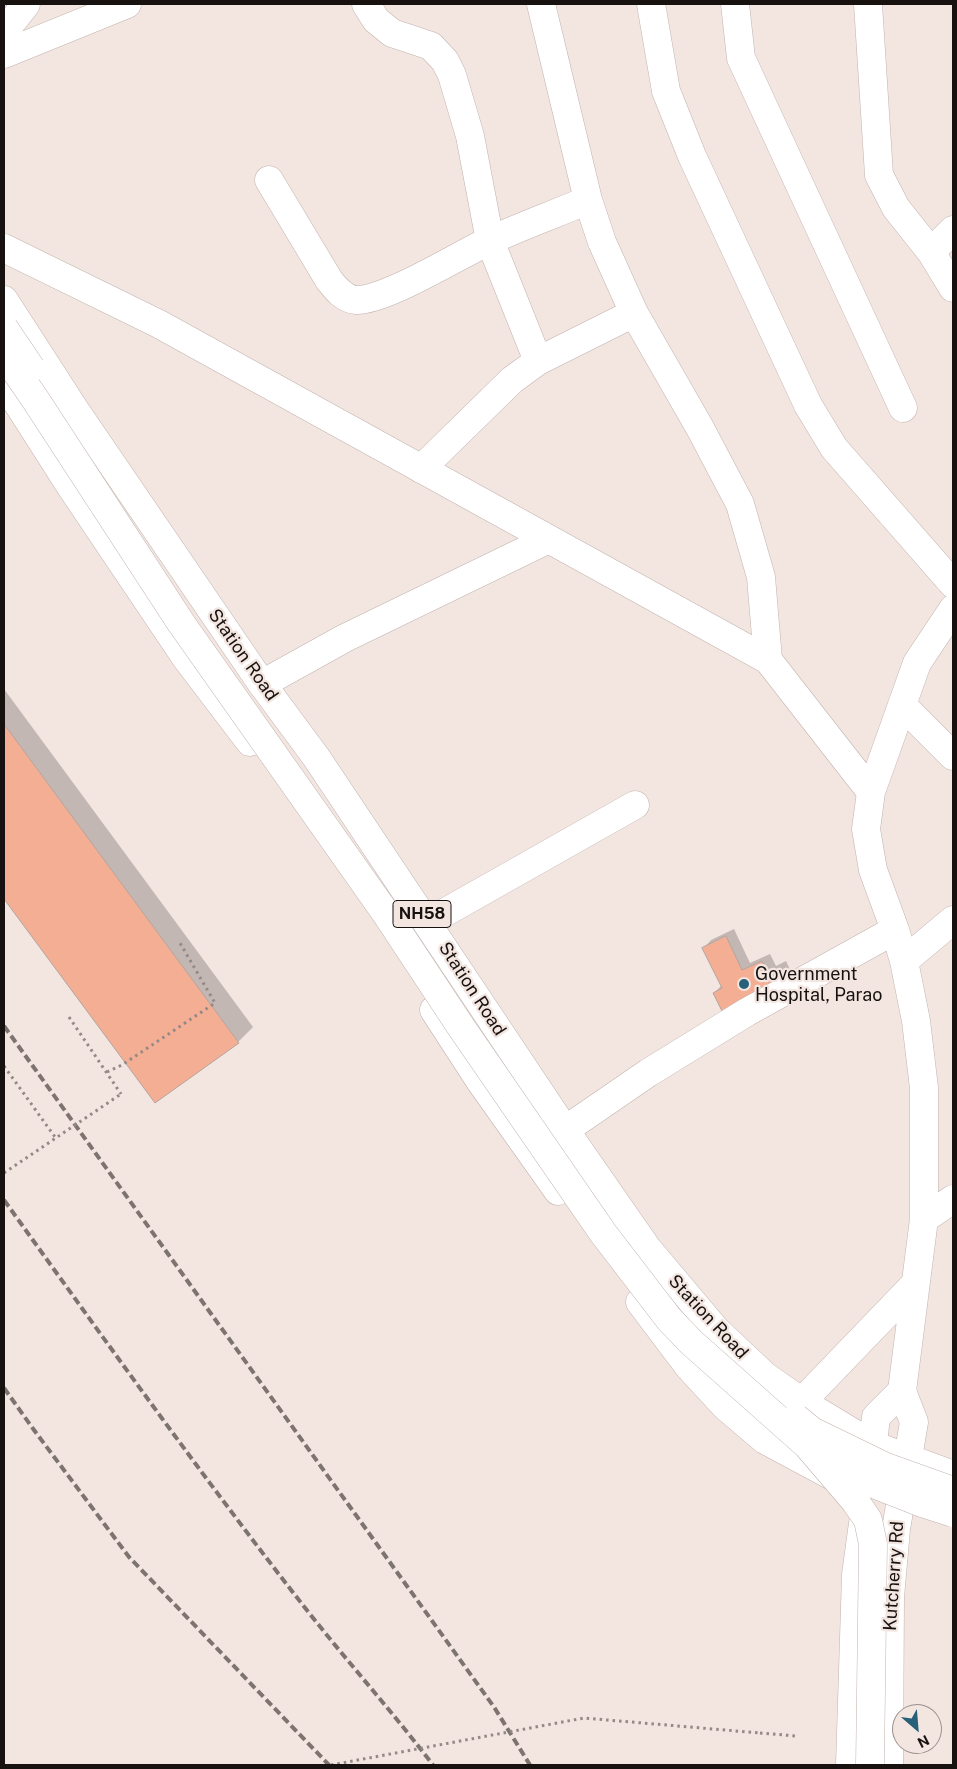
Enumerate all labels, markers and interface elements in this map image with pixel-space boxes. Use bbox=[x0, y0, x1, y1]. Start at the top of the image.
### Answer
street label: Station Road bbox=[203, 605, 283, 705]
road number: NH58 bbox=[393, 901, 451, 928]
street label: Station Road bbox=[434, 938, 510, 1040]
place label: Government Hospital, Parao bbox=[755, 963, 882, 1006]
marker: Government Hospital, Parao bbox=[737, 977, 751, 991]
street label: Station Road bbox=[664, 1270, 752, 1364]
street label: Kutcherry Rd bbox=[879, 1520, 909, 1632]
north arrow bbox=[892, 1704, 942, 1754]
text: N bbox=[915, 1732, 932, 1751]

